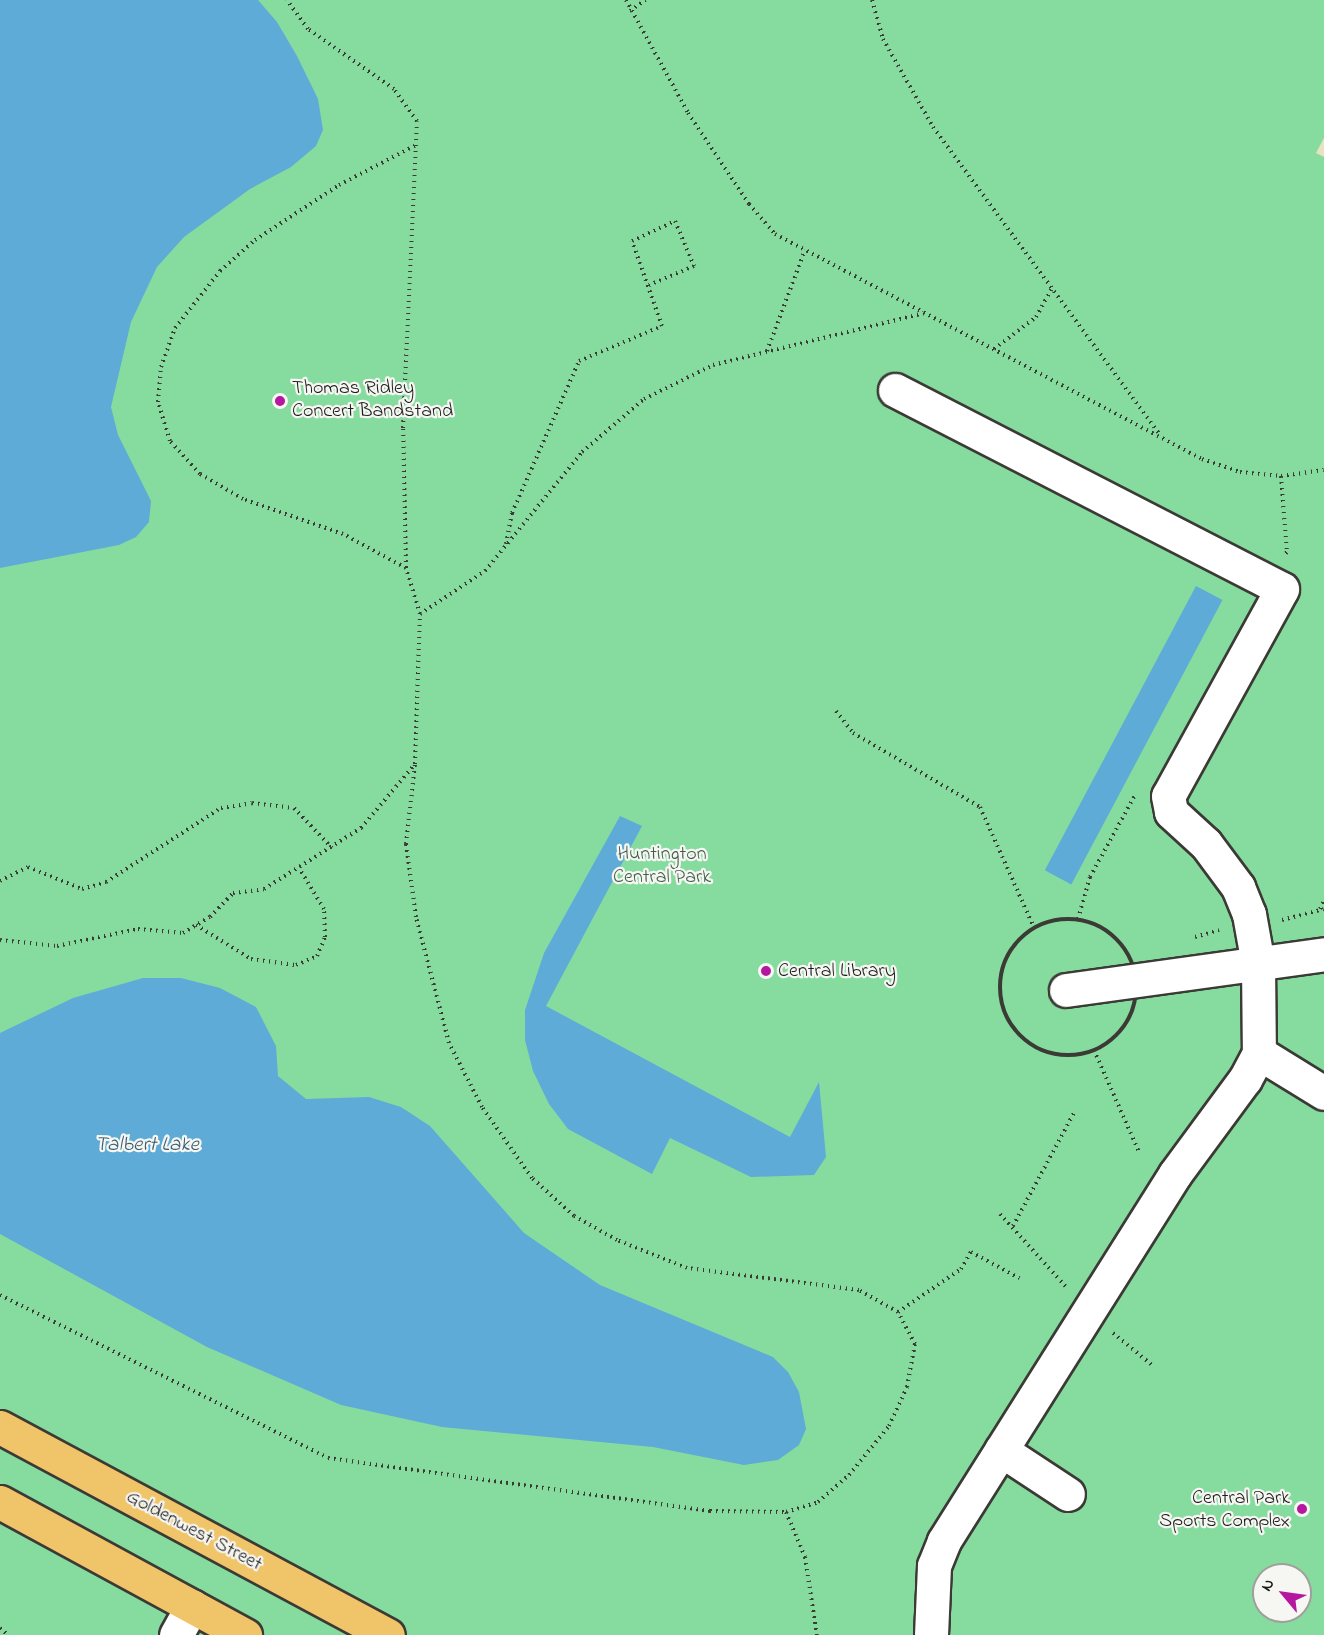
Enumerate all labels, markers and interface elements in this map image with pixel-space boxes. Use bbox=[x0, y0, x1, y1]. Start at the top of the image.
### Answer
place label: Thomas Ridley Concert Bandstand bbox=[292, 377, 453, 424]
marker: Thomas Ridley Concert Bandstand bbox=[273, 394, 287, 408]
park label: Huntington Central Park bbox=[613, 843, 711, 890]
place label: Central Library bbox=[778, 959, 896, 983]
marker: Central Library bbox=[759, 964, 773, 978]
water label: Talbert Lake bbox=[95, 1132, 199, 1158]
street label: Goldenwest Street bbox=[122, 1485, 266, 1577]
place label: Central Park Sports Complex bbox=[1159, 1486, 1290, 1533]
marker: Central Park Sports Complex bbox=[1295, 1502, 1309, 1516]
north arrow bbox=[1252, 1563, 1312, 1623]
text: N bbox=[1255, 1575, 1281, 1596]

